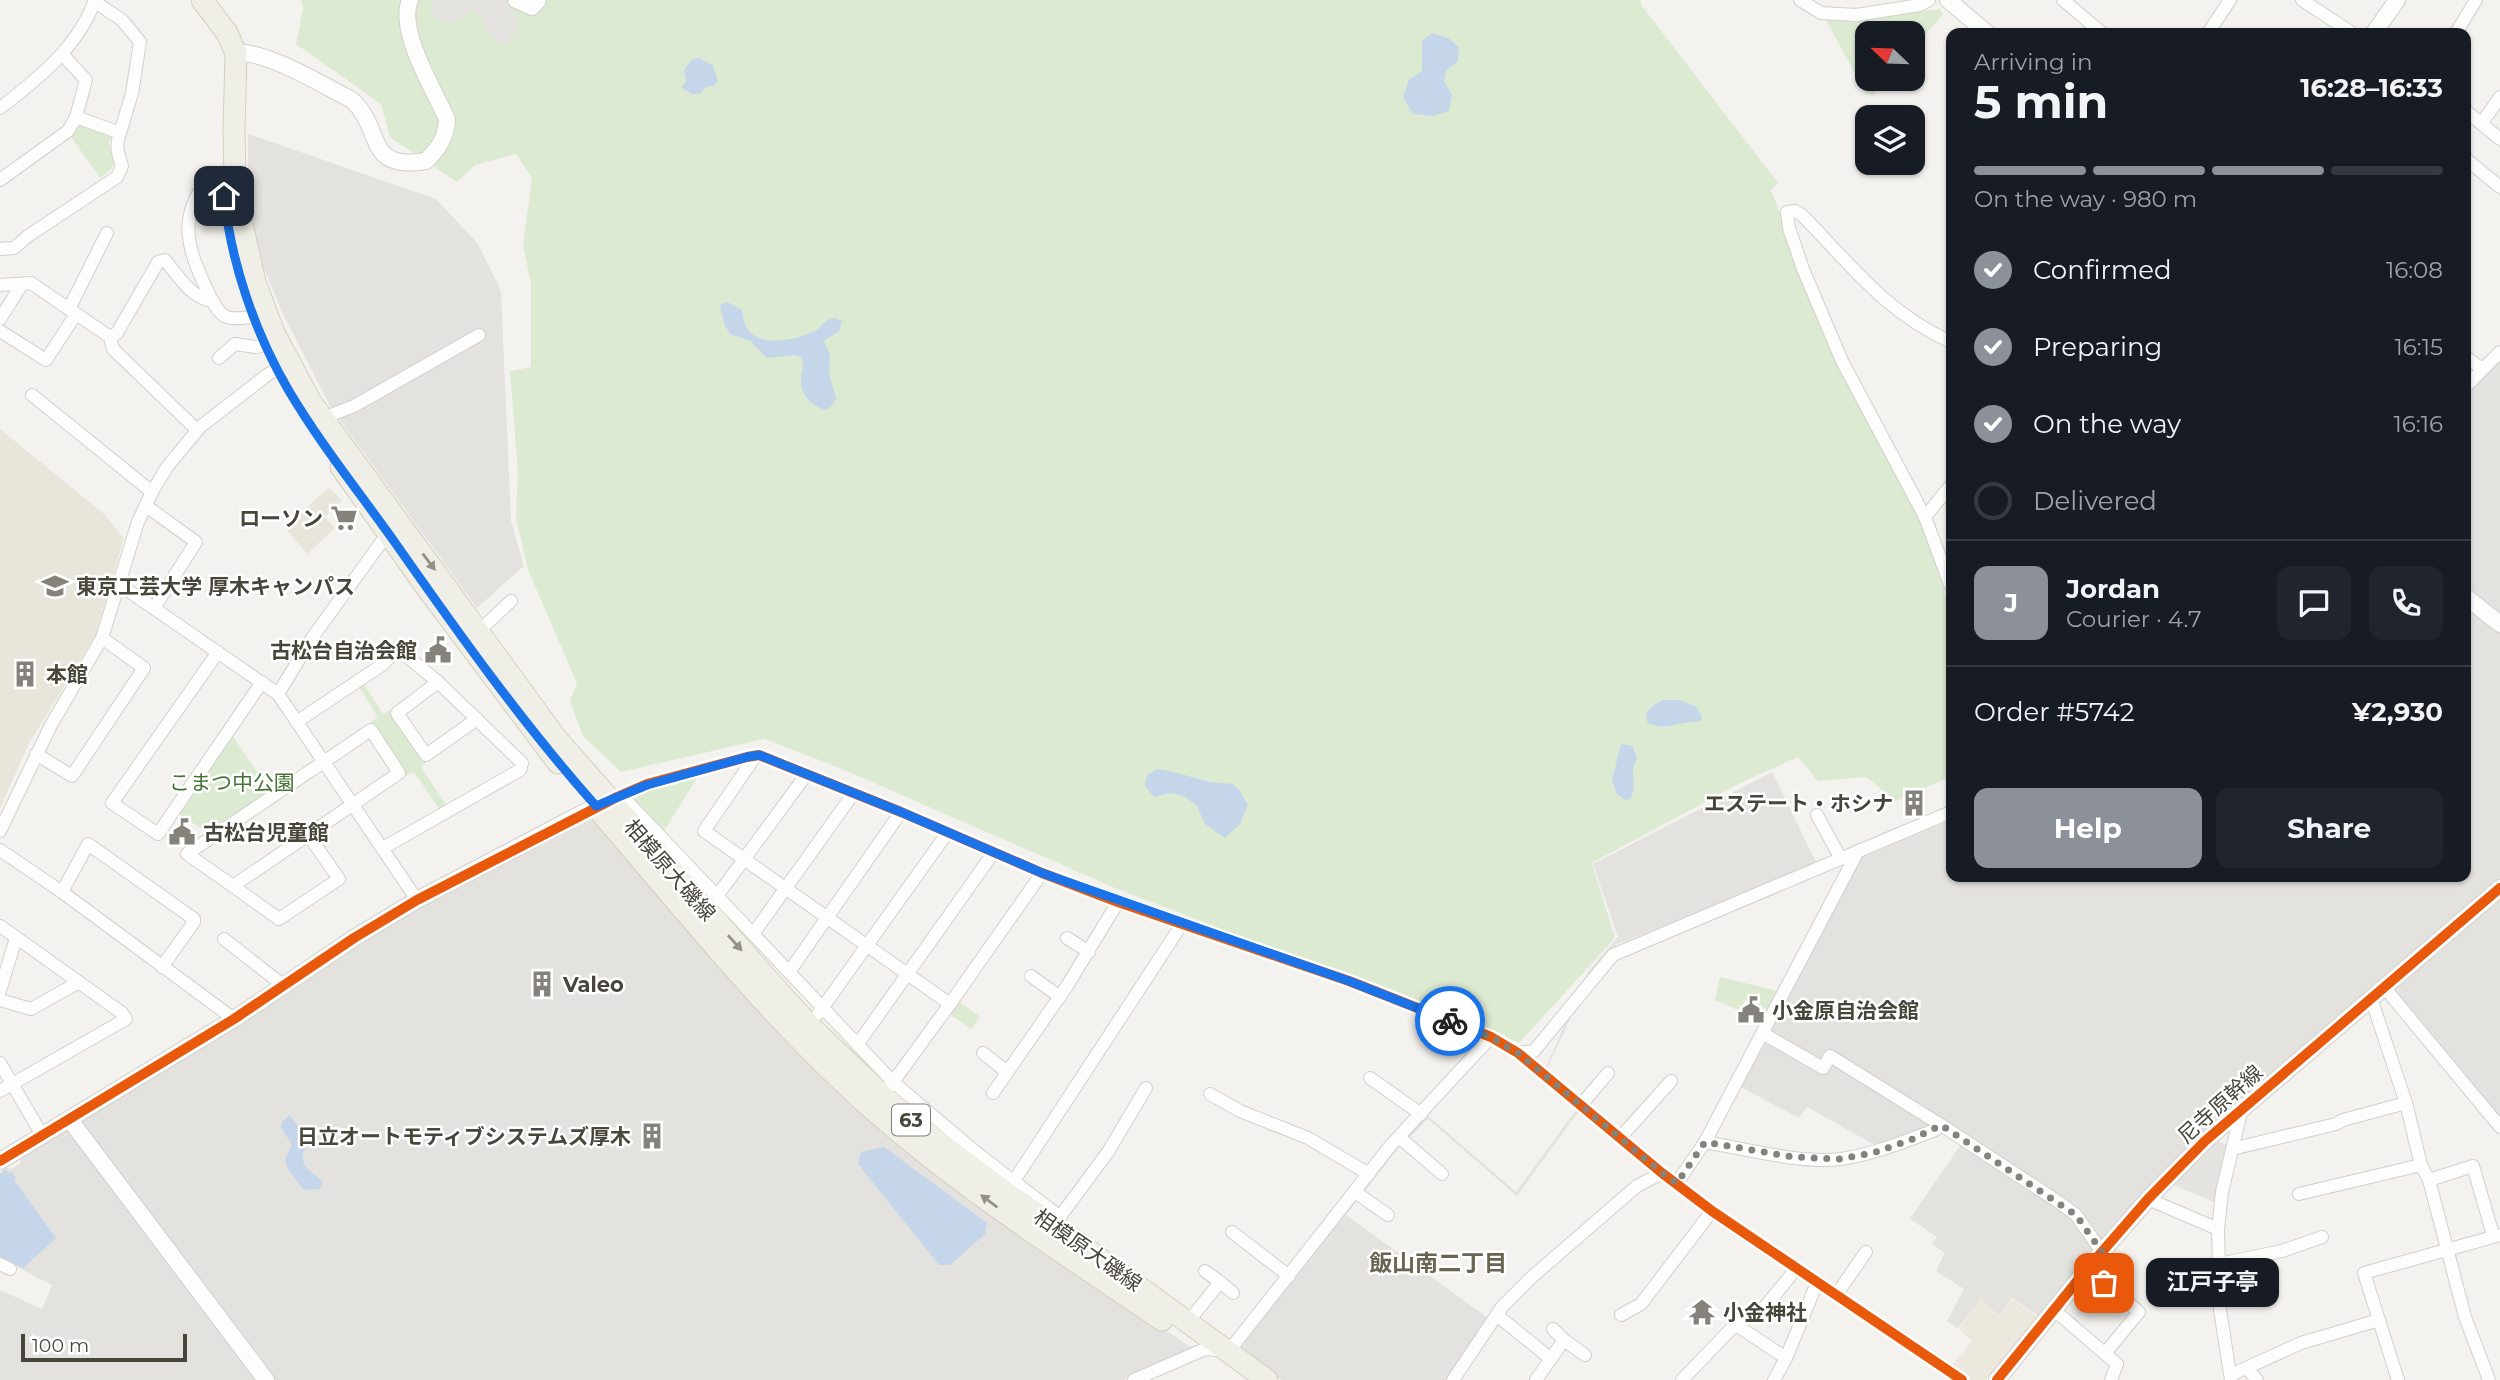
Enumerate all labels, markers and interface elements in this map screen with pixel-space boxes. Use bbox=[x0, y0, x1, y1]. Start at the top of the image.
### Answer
north arrow bbox=[1855, 21, 1925, 91]
map controls bbox=[1855, 21, 1925, 175]
text: Arriving in bbox=[1974, 48, 2093, 76]
text: 16:28–16:33 bbox=[2300, 72, 2443, 104]
text: 5 min bbox=[1974, 73, 2108, 130]
button: layers bbox=[1855, 105, 1925, 175]
pin bbox=[194, 166, 254, 226]
icon: home bbox=[205, 177, 243, 215]
text: On the way · 980 m bbox=[1974, 185, 2197, 213]
icon: check bbox=[1974, 251, 2012, 289]
text: Confirmed bbox=[2033, 254, 2172, 286]
text: 16:08 bbox=[2386, 256, 2443, 284]
icon: check bbox=[1974, 328, 2012, 366]
text: Preparing bbox=[2033, 331, 2162, 363]
text: 16:15 bbox=[2394, 333, 2443, 361]
icon: check bbox=[1974, 405, 2012, 443]
text: On the way bbox=[2033, 408, 2181, 440]
text: 16:16 bbox=[2394, 410, 2443, 438]
text: Delivered bbox=[2033, 485, 2157, 517]
supermarket icon: ローソン bbox=[329, 503, 359, 533]
place label: ローソン bbox=[239, 506, 323, 531]
one-way arrow bbox=[421, 553, 435, 571]
button: chat bbox=[2277, 566, 2351, 640]
button: phone bbox=[2369, 566, 2443, 640]
school or university icon: 東京工芸大学 厚木キャンパス bbox=[40, 571, 70, 601]
text: Jordan bbox=[2066, 573, 2160, 605]
place label: 東京工芸大学 厚木キャンパス bbox=[76, 574, 355, 599]
text: J bbox=[2004, 587, 2018, 619]
text: Courier · 4.7 bbox=[2066, 605, 2202, 633]
public building icon: 古松台自治会館 bbox=[423, 635, 453, 665]
place label: 古松台自治会館 bbox=[270, 638, 417, 663]
building icon: 本館 bbox=[10, 659, 40, 689]
place label: 本館 bbox=[46, 662, 88, 687]
text: Order #5742 bbox=[1974, 696, 2134, 728]
text: ¥2,930 bbox=[2352, 696, 2443, 728]
park label: こまつ中公園 bbox=[169, 770, 295, 795]
building icon: エステート・ホシナ bbox=[1899, 788, 1929, 818]
button: Help bbox=[1974, 788, 2202, 868]
button: Share bbox=[2216, 788, 2443, 868]
place label: エステート・ホシナ bbox=[1704, 791, 1893, 816]
street label: 相模原大磯線 bbox=[619, 814, 721, 926]
public building icon: 古松台児童館 bbox=[167, 817, 197, 847]
place label: 古松台児童館 bbox=[203, 820, 329, 845]
one-way arrow bbox=[727, 934, 743, 952]
building icon: Valeo bbox=[527, 969, 557, 999]
place label: Valeo bbox=[562, 972, 624, 997]
courier bbox=[1415, 986, 1485, 1056]
public building icon: 小金原自治会館 bbox=[1736, 995, 1766, 1025]
place label: 小金原自治会館 bbox=[1772, 998, 1919, 1023]
icon: bike bbox=[1431, 1002, 1469, 1040]
street label: 尼寺原幹線 bbox=[2173, 1060, 2267, 1148]
road number: 63 bbox=[892, 1104, 930, 1136]
building icon: 日立オートモティブシステムズ厚木 bbox=[637, 1121, 667, 1151]
place label: 日立オートモティブシステムズ厚木 bbox=[297, 1124, 631, 1149]
one-way arrow bbox=[980, 1194, 998, 1208]
street label: 相模原大磯線 bbox=[1029, 1204, 1147, 1296]
district label: 飯山南二丁目 bbox=[1369, 1249, 1507, 1277]
pin bbox=[2074, 1253, 2134, 1313]
callout: 江戸子亭 bbox=[2146, 1258, 2279, 1308]
icon: bag bbox=[2085, 1264, 2123, 1302]
text: 江戸子亭 bbox=[2167, 1268, 2259, 1296]
temple icon: 小金神社 bbox=[1687, 1297, 1717, 1327]
place label: 小金神社 bbox=[1723, 1300, 1807, 1325]
scale bar bbox=[21, 1331, 187, 1363]
text: 100 m bbox=[32, 1334, 89, 1357]

